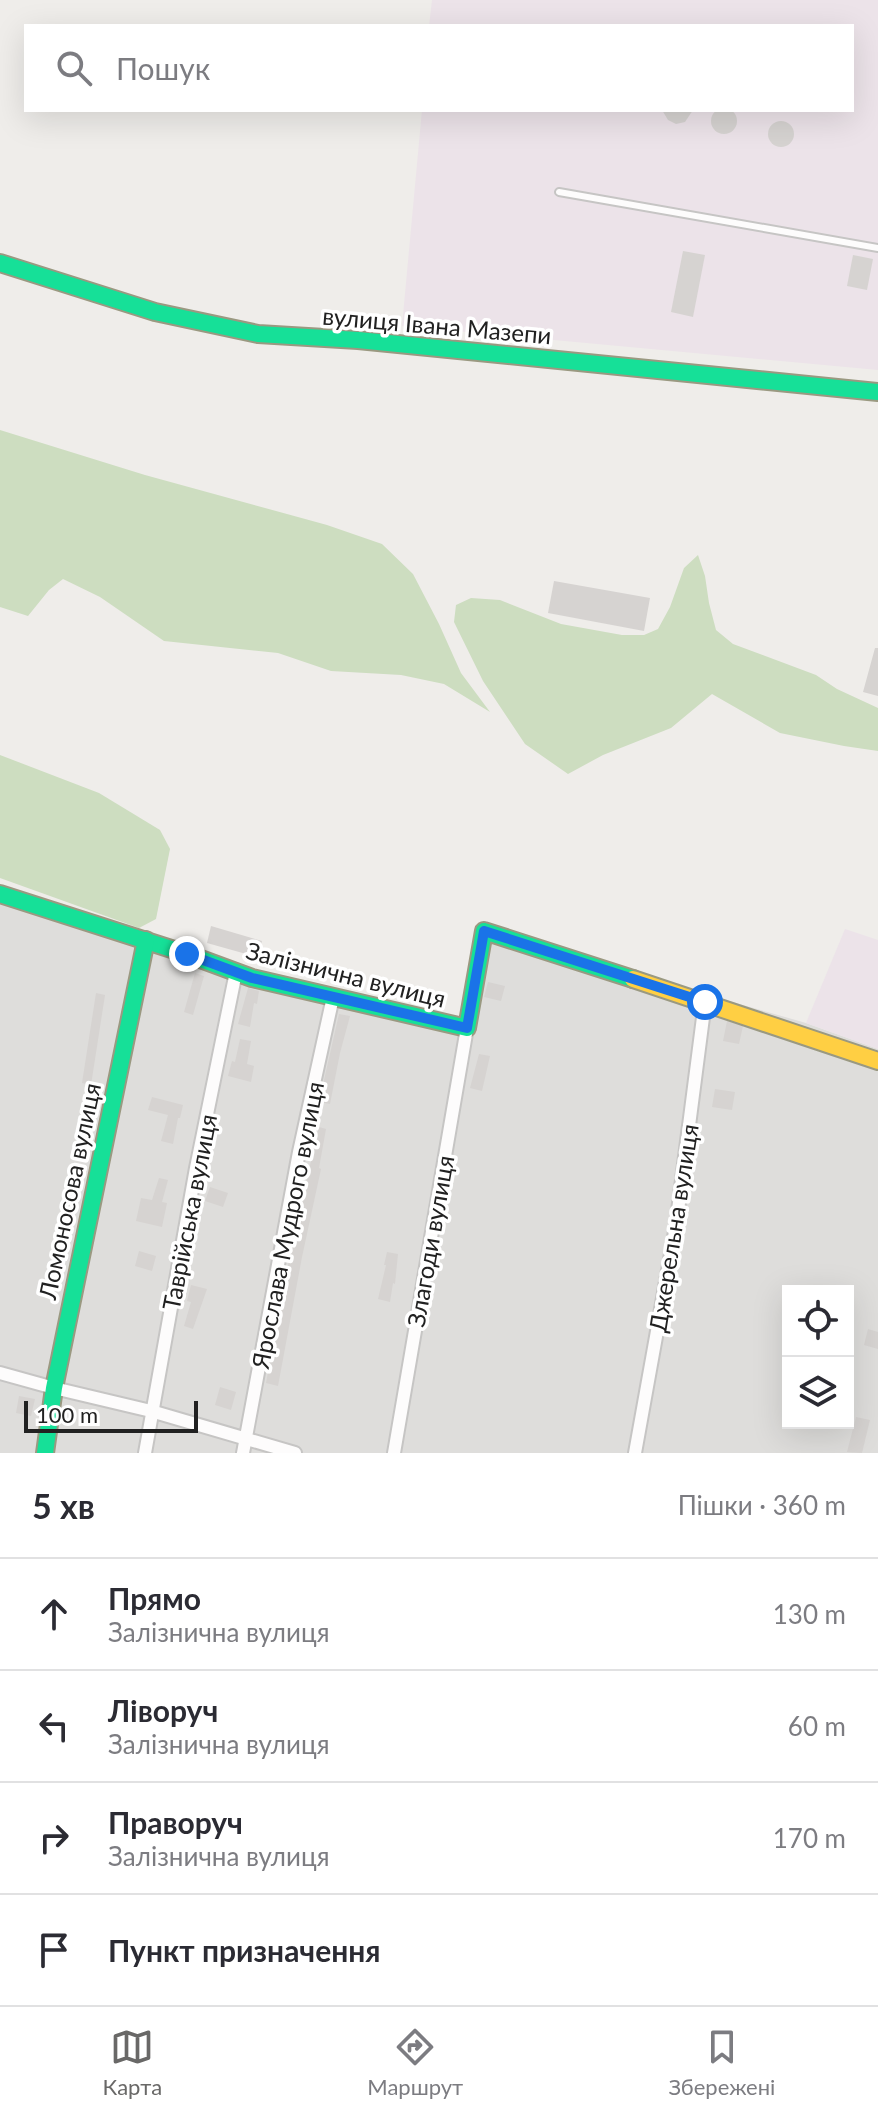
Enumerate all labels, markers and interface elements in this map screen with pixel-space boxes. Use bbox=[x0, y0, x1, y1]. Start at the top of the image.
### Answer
search box bbox=[24, 24, 854, 112]
icon: search bbox=[52, 46, 96, 90]
text: Пошук bbox=[116, 50, 210, 86]
street label: вулиця Івана Мазепи bbox=[321, 301, 553, 349]
street label: Залізнична вулиця bbox=[243, 935, 449, 1013]
route end bbox=[169, 936, 205, 972]
route start bbox=[687, 984, 723, 1020]
street label: Ярослава Мудрого вулиця bbox=[245, 1079, 329, 1372]
street label: Ломоносова вулиця bbox=[32, 1080, 106, 1303]
street label: Таврійська вулиця bbox=[156, 1112, 222, 1312]
street label: Джерельна вулиця bbox=[642, 1122, 704, 1334]
street label: Злагоди вулиця bbox=[401, 1153, 459, 1329]
map controls bbox=[782, 1285, 854, 1429]
button: locate bbox=[782, 1285, 854, 1357]
button: layers bbox=[782, 1357, 854, 1429]
scale bar bbox=[24, 1397, 198, 1433]
text: 100 m bbox=[36, 1401, 98, 1428]
text: 5 хв bbox=[32, 1485, 95, 1526]
text: Пішки · 360 m bbox=[678, 1489, 846, 1521]
text: Прямо bbox=[108, 1580, 201, 1616]
icon: ahead bbox=[32, 1592, 76, 1636]
text: 130 m bbox=[773, 1598, 846, 1630]
text: Залізнична вулиця bbox=[108, 1616, 329, 1648]
text: Ліворуч bbox=[108, 1692, 218, 1728]
icon: left bbox=[32, 1704, 76, 1748]
text: 60 m bbox=[788, 1710, 846, 1742]
text: Залізнична вулиця bbox=[108, 1728, 329, 1760]
text: Праворуч bbox=[108, 1804, 243, 1840]
icon: right bbox=[32, 1816, 76, 1860]
text: 170 m bbox=[773, 1822, 846, 1854]
text: Залізнична вулиця bbox=[108, 1840, 329, 1872]
icon: arrive bbox=[32, 1928, 76, 1972]
text: Пункт призначення bbox=[108, 1932, 381, 1968]
tab: Карта bbox=[103, 2025, 162, 2100]
tab: Маршрут bbox=[367, 2025, 463, 2100]
tab: Збережені bbox=[668, 2025, 775, 2100]

